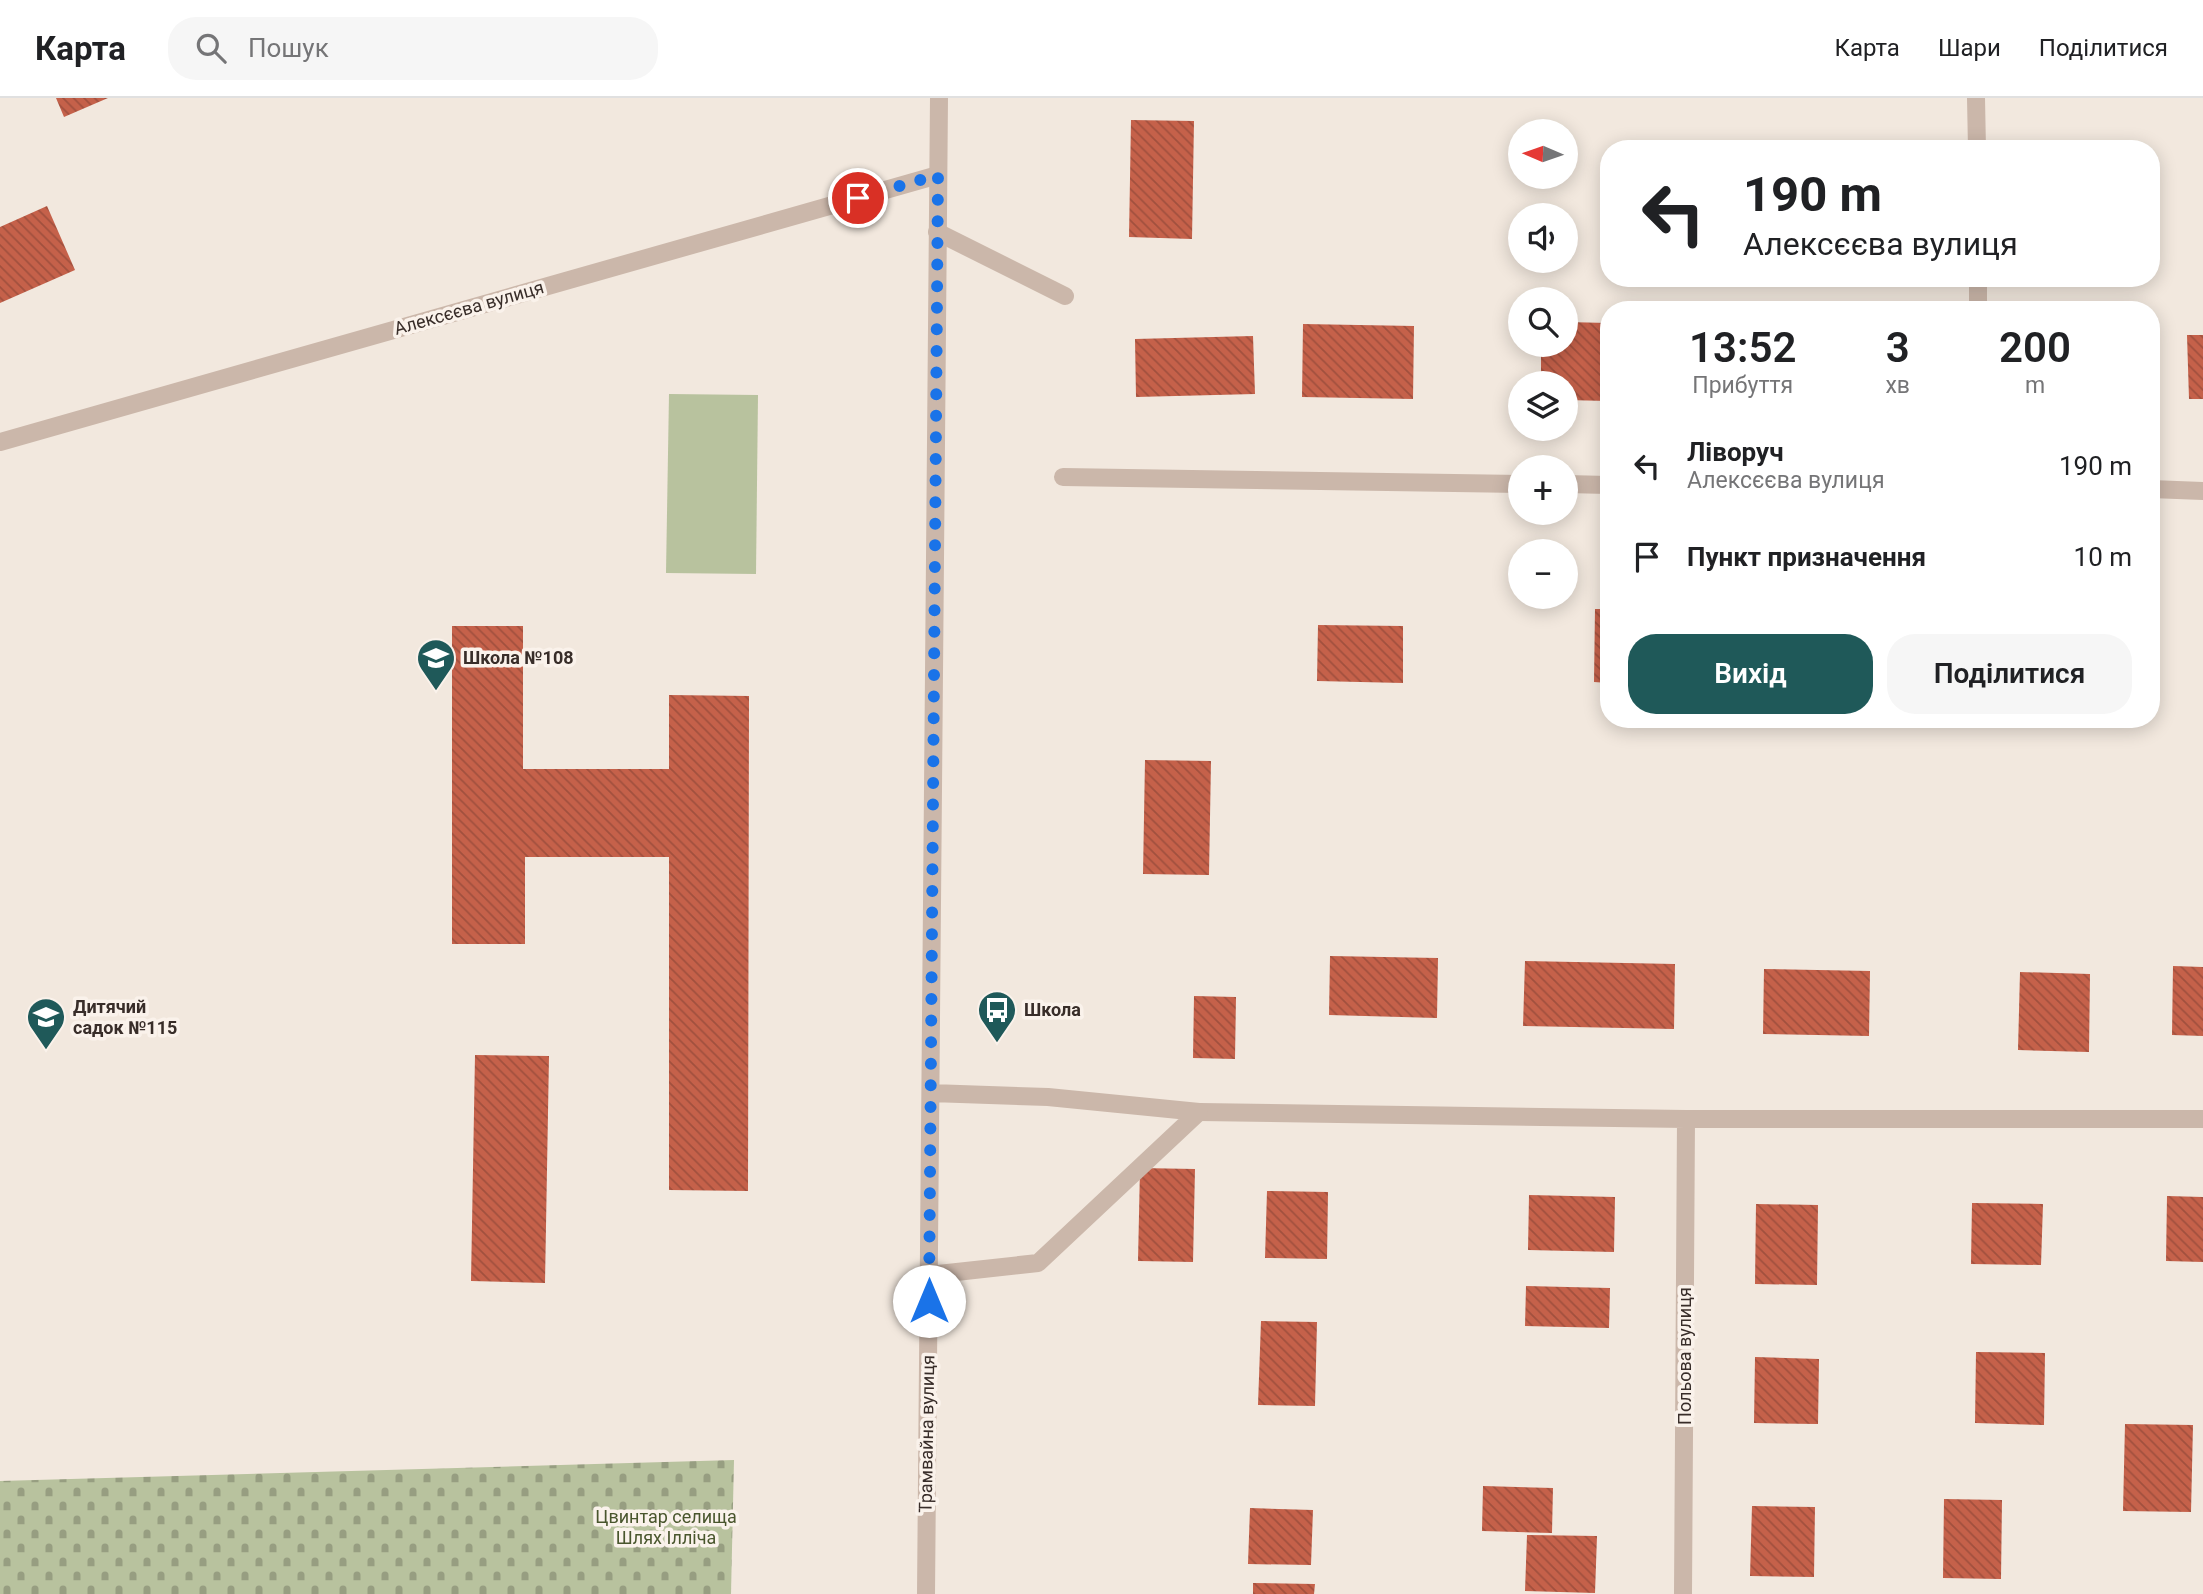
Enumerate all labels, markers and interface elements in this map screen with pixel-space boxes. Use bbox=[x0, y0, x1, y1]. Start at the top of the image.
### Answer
search box bbox=[168, 17, 658, 80]
text: Карта bbox=[35, 29, 126, 68]
icon: search bbox=[192, 29, 230, 67]
text: Пошук bbox=[248, 33, 329, 63]
text: Карта bbox=[1834, 34, 1900, 62]
text: Шари bbox=[1938, 34, 2001, 62]
text: Поділитися bbox=[2039, 34, 2168, 62]
north arrow bbox=[1508, 119, 1578, 189]
map controls bbox=[1508, 119, 1578, 609]
text: 190 m bbox=[1743, 166, 1882, 223]
pin bbox=[828, 168, 888, 228]
icon: left bbox=[1628, 168, 1719, 259]
icon: arrive bbox=[839, 179, 877, 217]
button: sound bbox=[1508, 203, 1578, 273]
text: Алексєєва вулиця bbox=[1743, 225, 2018, 263]
street label: Алексєєва вулиця bbox=[392, 276, 546, 339]
button: search bbox=[1508, 287, 1578, 357]
text: 13:52 bbox=[1689, 323, 1796, 372]
text: 3 bbox=[1886, 323, 1910, 372]
text: 200 bbox=[1999, 323, 2071, 372]
button: layers bbox=[1508, 371, 1578, 441]
text: Прибуття bbox=[1692, 372, 1793, 399]
text: хв bbox=[1885, 372, 1910, 399]
text: m bbox=[2025, 372, 2045, 399]
text: Ліворуч bbox=[1687, 437, 1784, 467]
icon: left bbox=[1628, 447, 1666, 485]
text: 190 m bbox=[2059, 451, 2132, 481]
button: + bbox=[1508, 455, 1578, 525]
text: Алексєєва вулиця bbox=[1687, 467, 1885, 494]
icon: arrive bbox=[1628, 538, 1666, 576]
button: − bbox=[1508, 539, 1578, 609]
text: Пункт призначення bbox=[1687, 542, 1926, 572]
text: 10 m bbox=[2074, 542, 2132, 572]
button: Вихід bbox=[1628, 634, 1873, 714]
button: Поділитися bbox=[1887, 634, 2132, 714]
school or university icon: Школа №108 bbox=[415, 637, 457, 692]
place label: Школа №108 bbox=[463, 647, 574, 668]
bus stop icon: Школа bbox=[976, 989, 1018, 1044]
school or university icon: Дитячий садок №115 bbox=[25, 996, 67, 1051]
place label: Дитячий садок №115 bbox=[73, 996, 177, 1038]
place label: Школа bbox=[1024, 999, 1081, 1020]
position arrow bbox=[892, 1264, 966, 1338]
street label: Польова вулиця bbox=[1674, 1287, 1695, 1425]
street label: Трамвайна вулиця bbox=[915, 1355, 938, 1513]
park label: Цвинтар селища Шлях Ілліча bbox=[595, 1506, 737, 1548]

